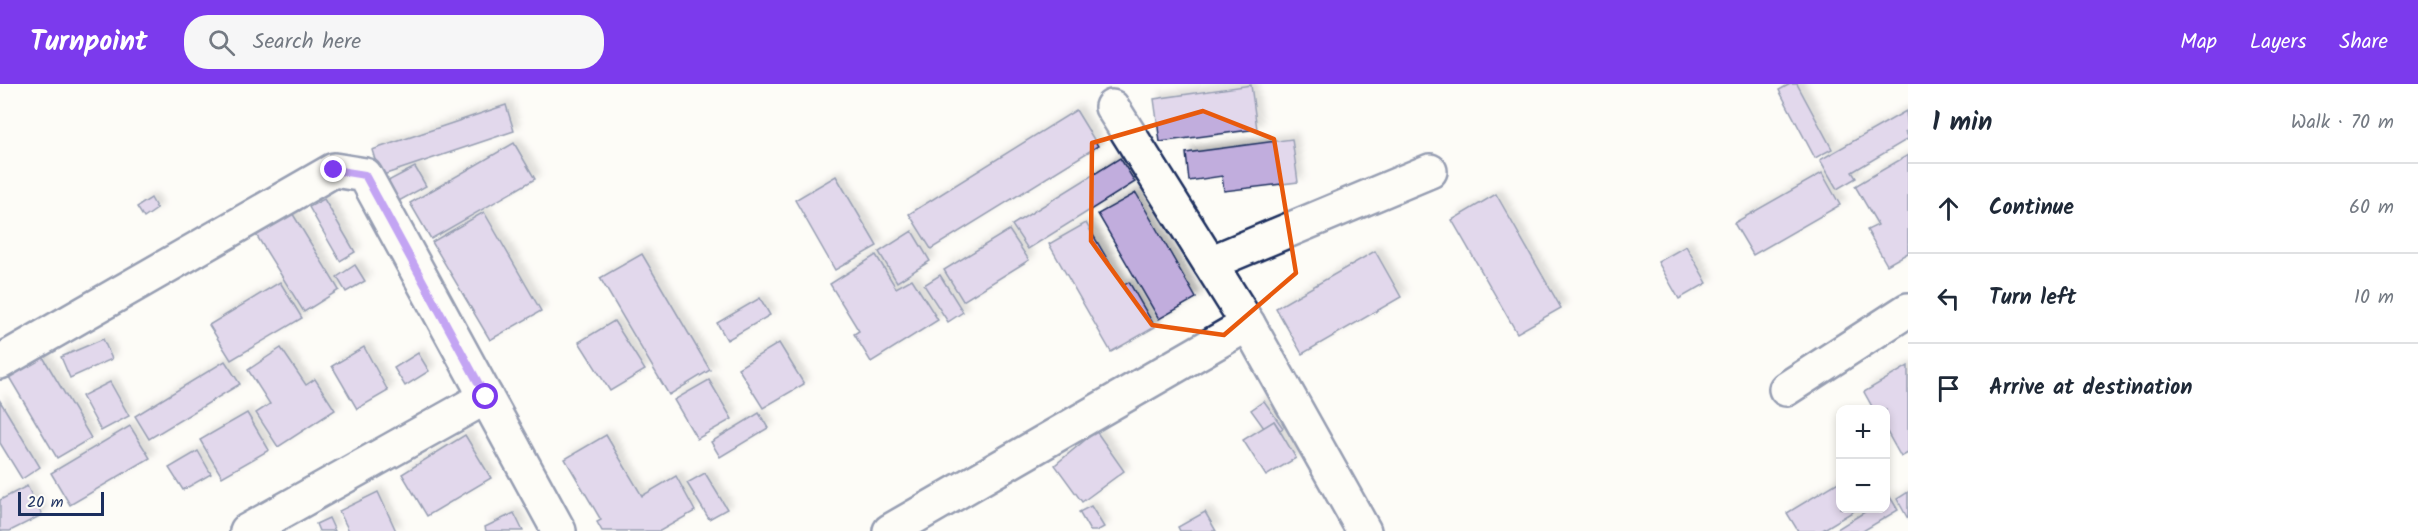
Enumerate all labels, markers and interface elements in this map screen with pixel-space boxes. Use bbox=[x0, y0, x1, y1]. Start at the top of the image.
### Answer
search box bbox=[184, 15, 604, 69]
text: Turnpoint bbox=[30, 20, 148, 65]
text: Search here bbox=[253, 25, 361, 60]
icon: search bbox=[205, 26, 238, 59]
text: Map bbox=[2180, 26, 2217, 59]
text: Layers bbox=[2250, 26, 2306, 59]
text: Share bbox=[2339, 26, 2388, 59]
text: 1 min bbox=[1932, 102, 1992, 144]
text: Walk · 70 m bbox=[2291, 107, 2394, 139]
route end bbox=[320, 156, 346, 182]
text: Continue bbox=[1989, 191, 2074, 226]
icon: ahead bbox=[1932, 192, 1965, 225]
text: 60 m bbox=[2349, 192, 2394, 224]
text: Turn left bbox=[1989, 281, 2076, 316]
icon: left bbox=[1932, 282, 1965, 315]
text: 10 m bbox=[2354, 282, 2394, 314]
text: Arrive at destination bbox=[1989, 371, 2192, 406]
icon: arrive bbox=[1932, 372, 1965, 405]
route start bbox=[472, 383, 498, 409]
map controls bbox=[1836, 405, 1890, 513]
button: + bbox=[1836, 405, 1890, 459]
button: − bbox=[1836, 459, 1890, 513]
scale bar bbox=[18, 489, 104, 516]
text: 20 m bbox=[27, 490, 63, 515]

